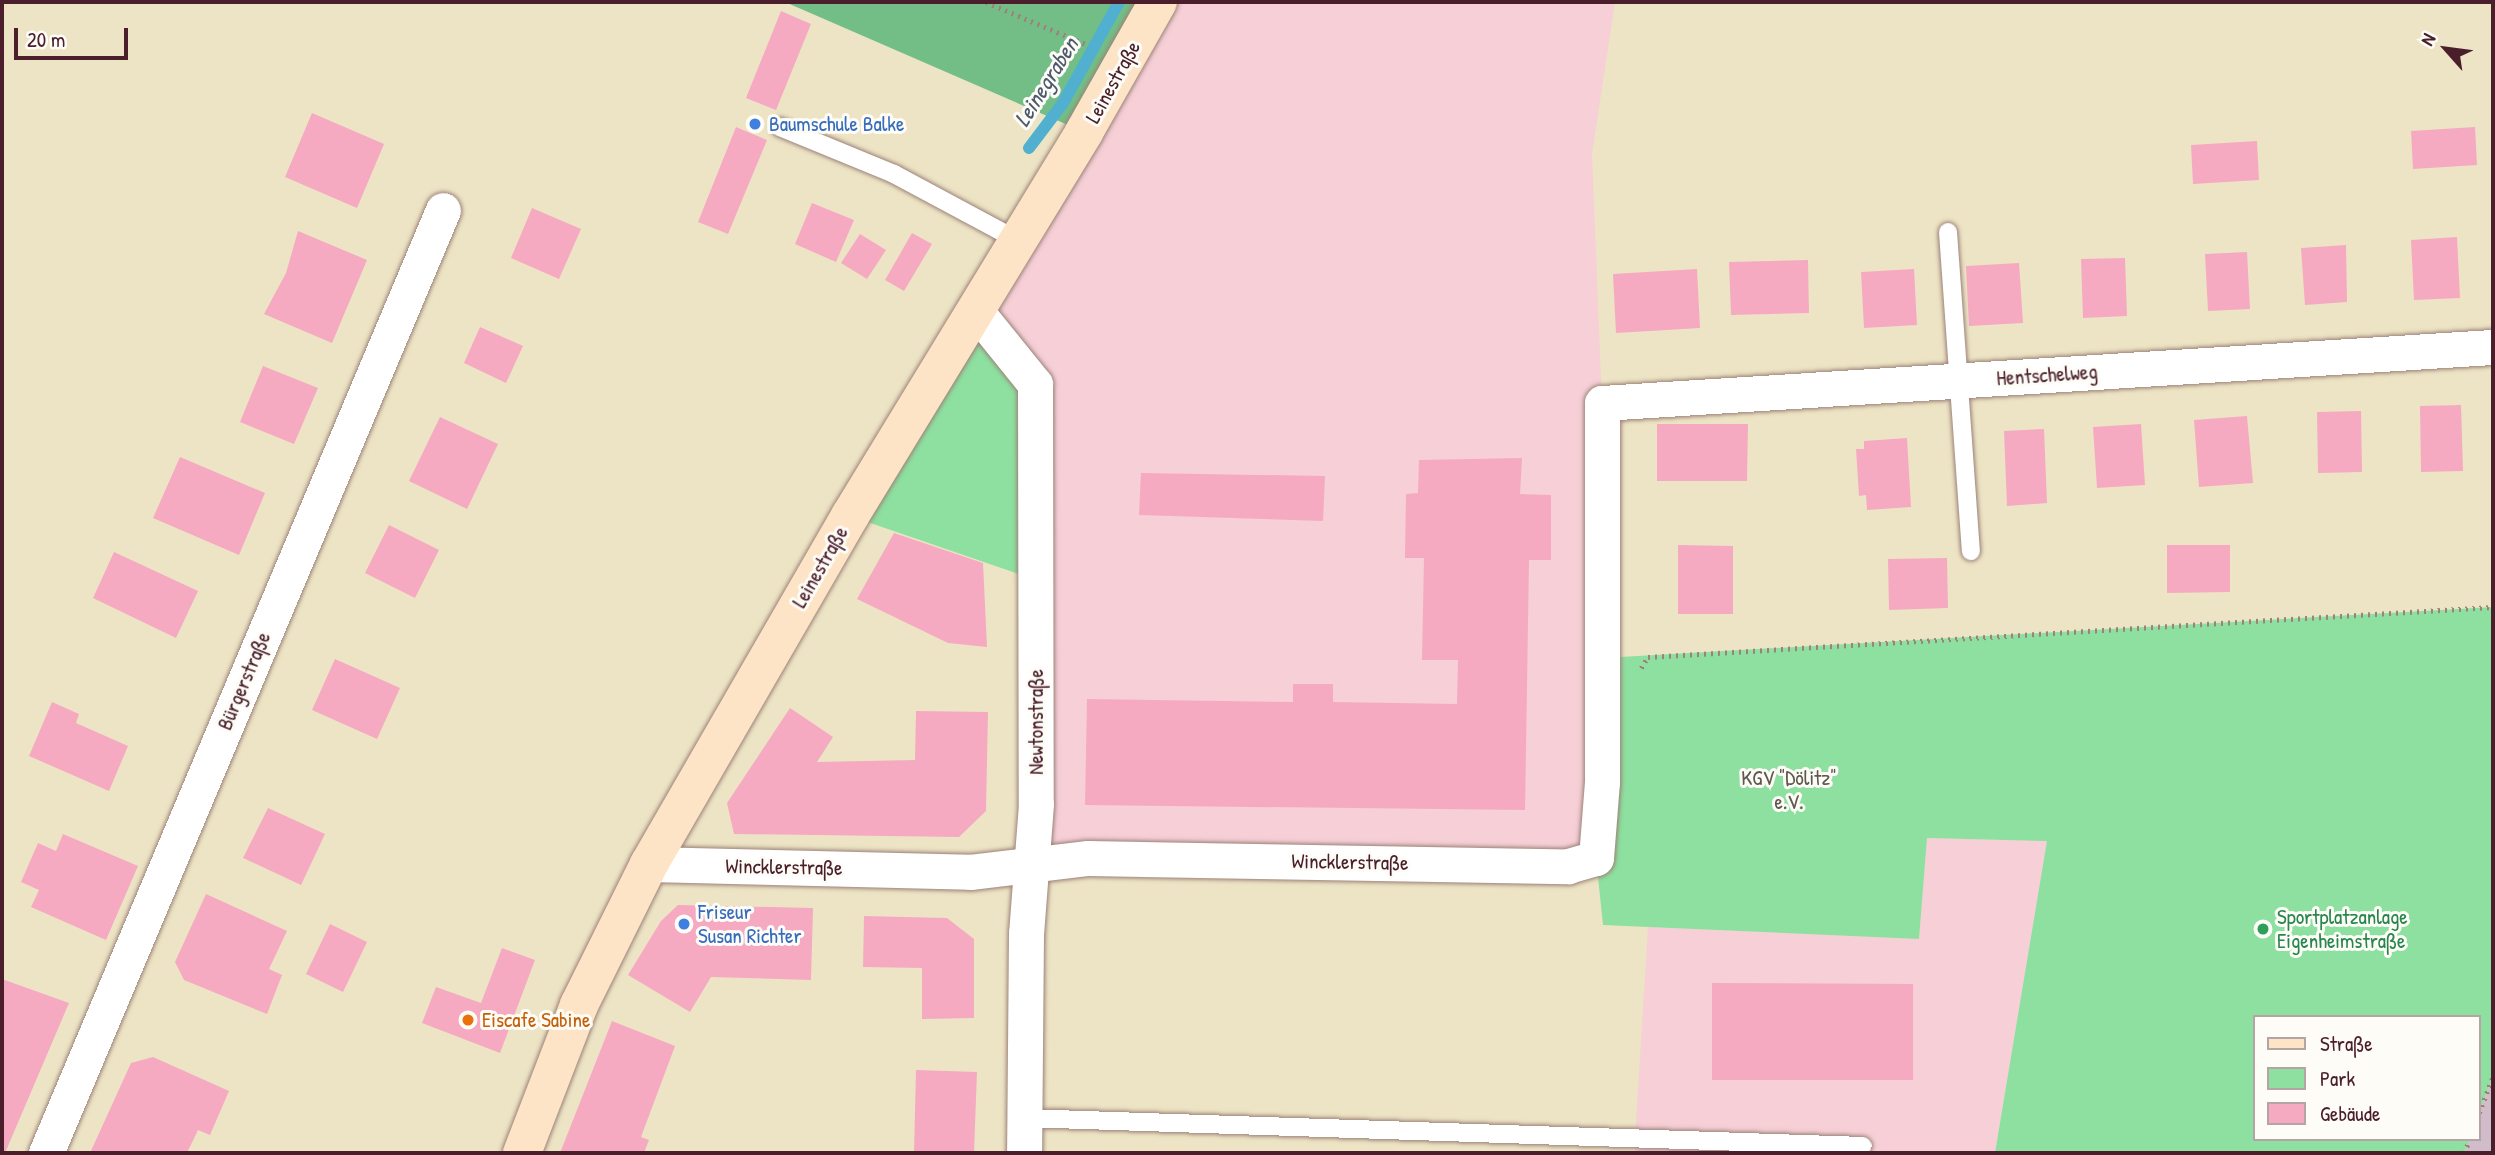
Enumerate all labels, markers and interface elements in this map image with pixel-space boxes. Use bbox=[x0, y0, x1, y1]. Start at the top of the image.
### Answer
scale bar bbox=[18, 14, 131, 58]
north arrow bbox=[2411, 14, 2481, 84]
text: 20 m bbox=[27, 25, 65, 54]
text: N bbox=[2414, 29, 2441, 50]
water label: Leinegraben bbox=[1008, 32, 1084, 132]
street label: Leinestraße bbox=[1080, 37, 1146, 127]
place label: Baumschule Balke bbox=[769, 111, 904, 137]
marker: Baumschule Balke bbox=[747, 116, 763, 132]
street label: Hentschelweg bbox=[1996, 359, 2098, 391]
street label: Leinestraße bbox=[787, 522, 853, 612]
street label: Bürgerstraße bbox=[212, 628, 276, 734]
street label: Newtonstraße bbox=[1023, 669, 1049, 775]
park label: KGV "Dölitz" e.V. bbox=[1741, 765, 1837, 815]
street label: Wincklerstraße bbox=[1291, 848, 1409, 876]
street label: Wincklerstraße bbox=[725, 853, 843, 881]
place label: Friseur Susan Richter bbox=[698, 899, 802, 949]
place label: Sportplatzanlage Eigenheimstraße bbox=[2277, 904, 2408, 954]
marker: Friseur Susan Richter bbox=[676, 916, 692, 932]
marker: Sportplatzanlage Eigenheimstraße bbox=[2255, 921, 2271, 937]
place label: Eiscafe Sabine bbox=[482, 1007, 590, 1033]
marker: Eiscafe Sabine bbox=[460, 1012, 476, 1028]
legend bbox=[2254, 1015, 2481, 1141]
text: Straße bbox=[2320, 1029, 2373, 1058]
text: Park bbox=[2320, 1064, 2355, 1093]
text: Gebäude bbox=[2320, 1099, 2380, 1128]

